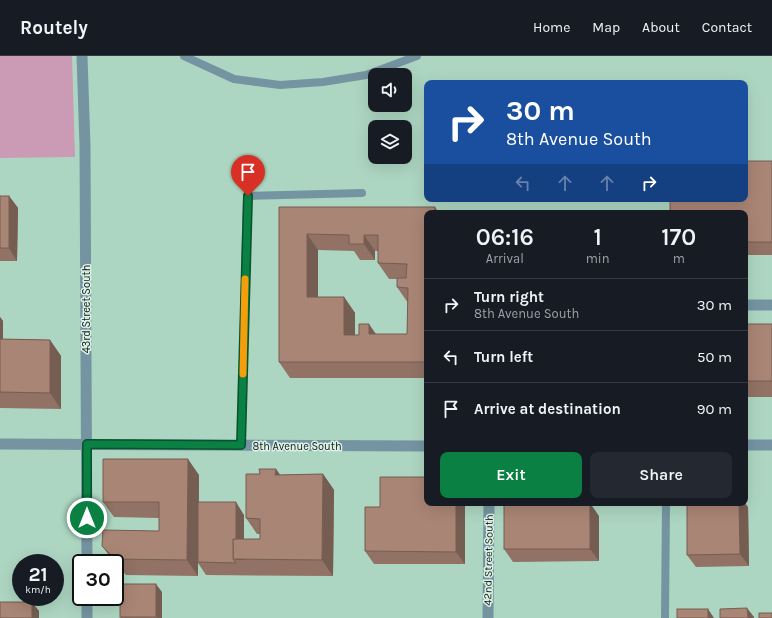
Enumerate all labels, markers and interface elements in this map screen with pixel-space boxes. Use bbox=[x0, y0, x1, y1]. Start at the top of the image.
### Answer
text: Routely bbox=[20, 17, 88, 39]
text: Home bbox=[533, 19, 570, 36]
text: Map bbox=[592, 19, 620, 36]
text: About bbox=[642, 19, 680, 36]
text: Contact bbox=[702, 19, 752, 36]
map controls bbox=[368, 68, 412, 164]
button: sound bbox=[368, 68, 412, 112]
text: 30 m bbox=[506, 94, 575, 127]
icon: right bbox=[440, 96, 492, 148]
button: layers bbox=[368, 120, 412, 164]
text: 8th Avenue South bbox=[506, 128, 652, 150]
pin bbox=[231, 155, 265, 196]
icon: arrive bbox=[237, 161, 259, 183]
icon: left bbox=[512, 172, 534, 194]
icon: ahead bbox=[554, 172, 576, 194]
icon: ahead bbox=[596, 172, 618, 194]
icon: right bbox=[638, 172, 660, 194]
text: 06:16 bbox=[476, 223, 534, 251]
text: 1 bbox=[593, 223, 602, 251]
text: 170 bbox=[661, 223, 696, 251]
text: Arrival bbox=[486, 251, 524, 266]
text: min bbox=[586, 251, 610, 266]
text: m bbox=[673, 251, 685, 266]
street label: 43rd Street South bbox=[80, 265, 93, 353]
text: Turn right bbox=[474, 288, 544, 306]
icon: right bbox=[440, 294, 462, 316]
text: 30 m bbox=[697, 296, 732, 314]
text: 8th Avenue South bbox=[474, 306, 579, 321]
icon: left bbox=[440, 346, 462, 368]
text: Turn left bbox=[474, 348, 533, 366]
text: 50 m bbox=[697, 348, 732, 366]
icon: arrive bbox=[440, 398, 462, 420]
text: Arrive at destination bbox=[474, 400, 621, 418]
text: 90 m bbox=[697, 400, 732, 418]
street label: 8th Avenue South bbox=[252, 440, 342, 453]
button: Exit bbox=[440, 452, 582, 498]
button: Share bbox=[590, 452, 732, 498]
position arrow bbox=[66, 497, 108, 539]
street label: 42nd Street South bbox=[481, 514, 496, 606]
speed limit sign: 30 bbox=[72, 554, 124, 606]
text: 21 bbox=[28, 563, 48, 586]
text: km/h bbox=[25, 584, 51, 596]

